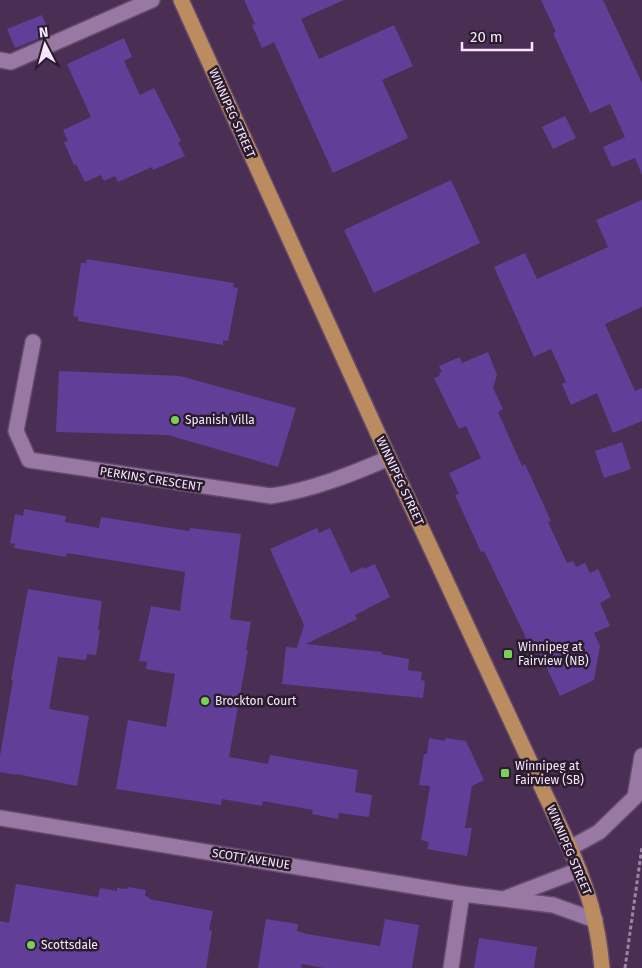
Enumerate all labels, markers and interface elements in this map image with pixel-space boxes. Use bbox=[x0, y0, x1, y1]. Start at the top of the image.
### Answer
north arrow bbox=[20, 20, 70, 70]
scale bar bbox=[462, 20, 532, 52]
text: N bbox=[38, 24, 49, 42]
text: 20 m bbox=[470, 28, 503, 46]
street label: WINNIPEG STREET bbox=[206, 66, 258, 161]
place label: Spanish Villa bbox=[185, 413, 255, 427]
marker: Spanish Villa bbox=[169, 414, 181, 426]
street label: WINNIPEG STREET bbox=[373, 434, 427, 528]
street label: PERKINS CRESCENT bbox=[99, 464, 204, 494]
place label: Winnipeg at Fairview (NB) bbox=[518, 640, 589, 668]
marker: Winnipeg at Fairview (NB) bbox=[502, 648, 514, 660]
place label: Brockton Court bbox=[215, 694, 297, 708]
marker: Brockton Court bbox=[199, 695, 211, 707]
place label: Winnipeg at Fairview (SB) bbox=[515, 759, 584, 787]
marker: Winnipeg at Fairview (SB) bbox=[499, 767, 511, 779]
street label: WINNIPEG STREET bbox=[544, 803, 595, 898]
street label: SCOTT AVENUE bbox=[211, 846, 291, 872]
place label: Scottsdale bbox=[41, 938, 98, 952]
marker: Scottsdale bbox=[25, 939, 37, 951]

